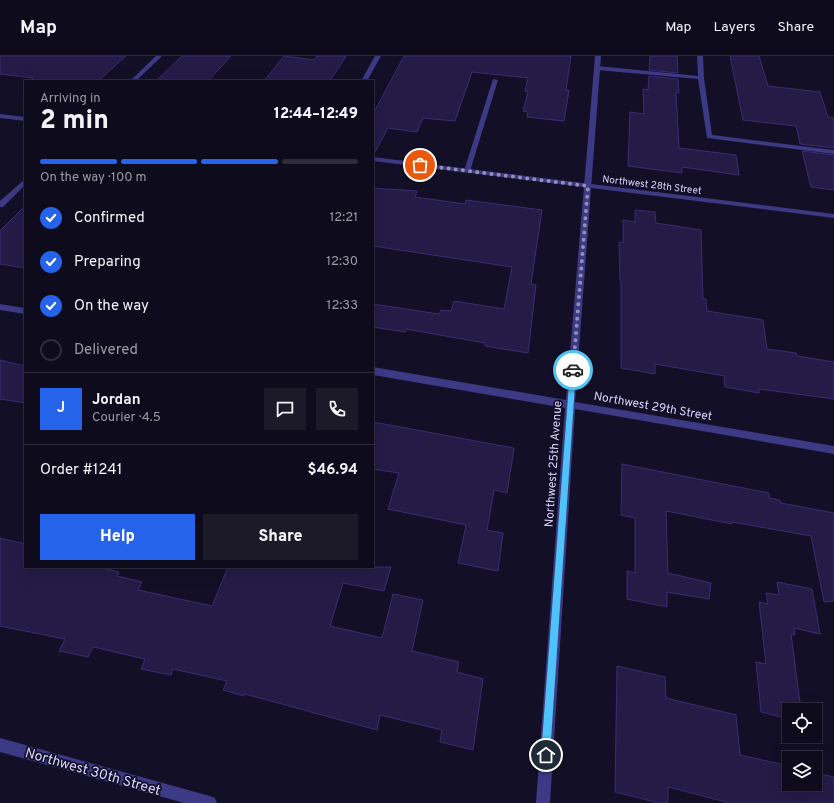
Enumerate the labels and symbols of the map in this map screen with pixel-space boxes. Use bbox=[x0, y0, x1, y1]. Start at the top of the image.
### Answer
pin bbox=[403, 148, 437, 182]
street label: Northwest 28th Street bbox=[601, 173, 702, 198]
courier bbox=[553, 350, 593, 390]
street label: Northwest 29th Street bbox=[592, 389, 713, 425]
street label: Northwest 25th Avenue bbox=[542, 400, 566, 528]
pin bbox=[529, 738, 563, 772]
street label: Northwest 30th Street bbox=[23, 745, 162, 800]

